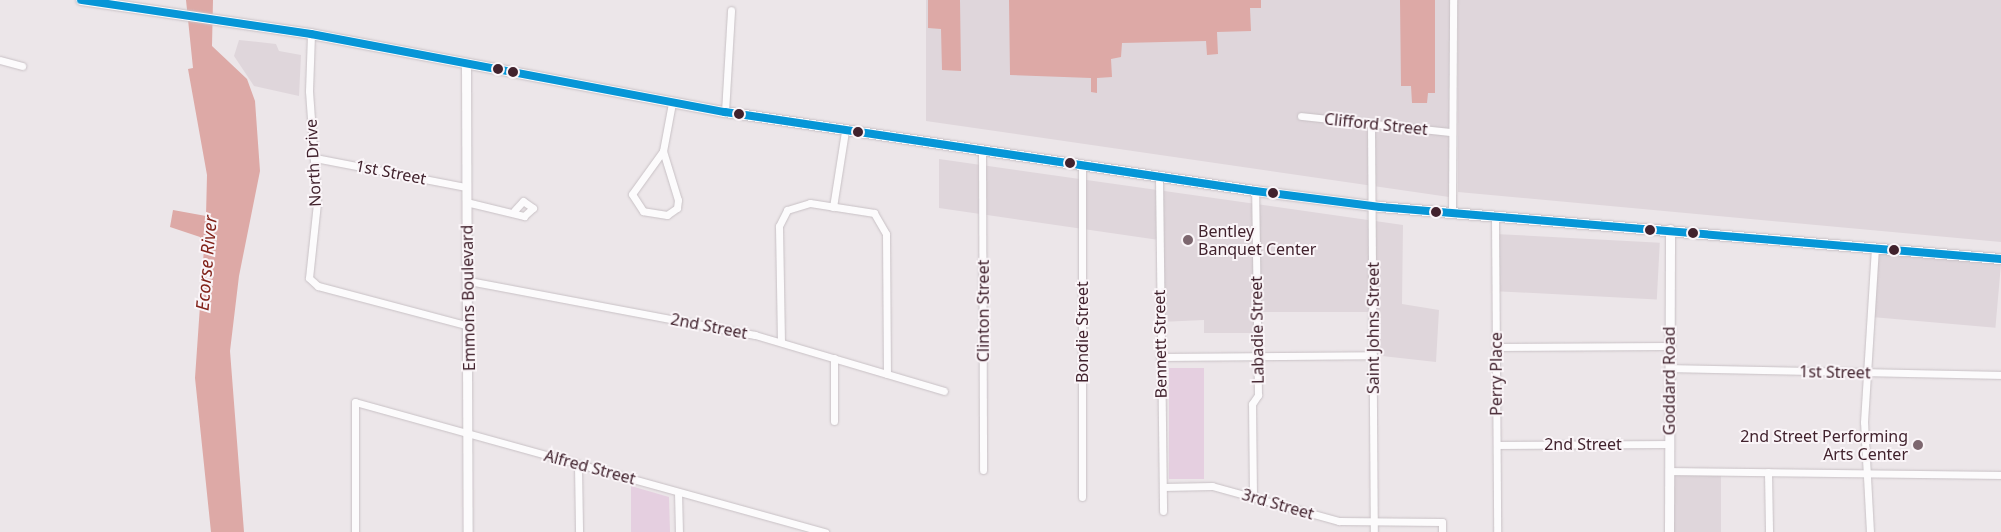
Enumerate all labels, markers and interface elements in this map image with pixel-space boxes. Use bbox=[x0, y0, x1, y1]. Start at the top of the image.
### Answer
unlabelled marker bbox=[493, 64, 503, 74]
unlabelled marker bbox=[508, 67, 518, 77]
unlabelled marker bbox=[734, 109, 744, 119]
street label: Clifford Street bbox=[1323, 109, 1429, 139]
street label: North Drive bbox=[301, 119, 325, 207]
unlabelled marker bbox=[853, 127, 863, 137]
street label: 1st Street bbox=[354, 156, 428, 188]
unlabelled marker bbox=[1065, 158, 1075, 168]
unlabelled marker bbox=[1268, 188, 1278, 198]
unlabelled marker bbox=[1431, 207, 1441, 217]
water label: Ecorse River bbox=[191, 214, 221, 312]
place label: Bentley Banquet Center bbox=[1198, 221, 1316, 259]
street label: Emmons Boulevard bbox=[457, 225, 479, 371]
unlabelled marker bbox=[1645, 225, 1655, 235]
unlabelled marker bbox=[1688, 228, 1698, 238]
marker: Bentley Banquet Center bbox=[1182, 234, 1194, 246]
unlabelled marker bbox=[1889, 245, 1899, 255]
street label: Clinton Street bbox=[973, 260, 993, 362]
street label: Saint Johns Street bbox=[1363, 262, 1383, 394]
street label: Labadie Street bbox=[1246, 276, 1268, 384]
street label: Bondie Street bbox=[1072, 281, 1092, 383]
street label: Bennett Street bbox=[1149, 290, 1171, 398]
street label: 2nd Street bbox=[669, 309, 749, 343]
street label: Goddard Road bbox=[1659, 327, 1679, 435]
street label: Perry Place bbox=[1486, 332, 1506, 416]
street label: 1st Street bbox=[1799, 362, 1871, 382]
place label: 2nd Street Performing Arts Center bbox=[1740, 426, 1908, 464]
street label: 2nd Street bbox=[1544, 434, 1622, 454]
marker: 2nd Street Performing Arts Center bbox=[1912, 439, 1924, 451]
street label: Alfred Street bbox=[542, 446, 638, 488]
street label: 3rd Street bbox=[1240, 485, 1316, 523]

